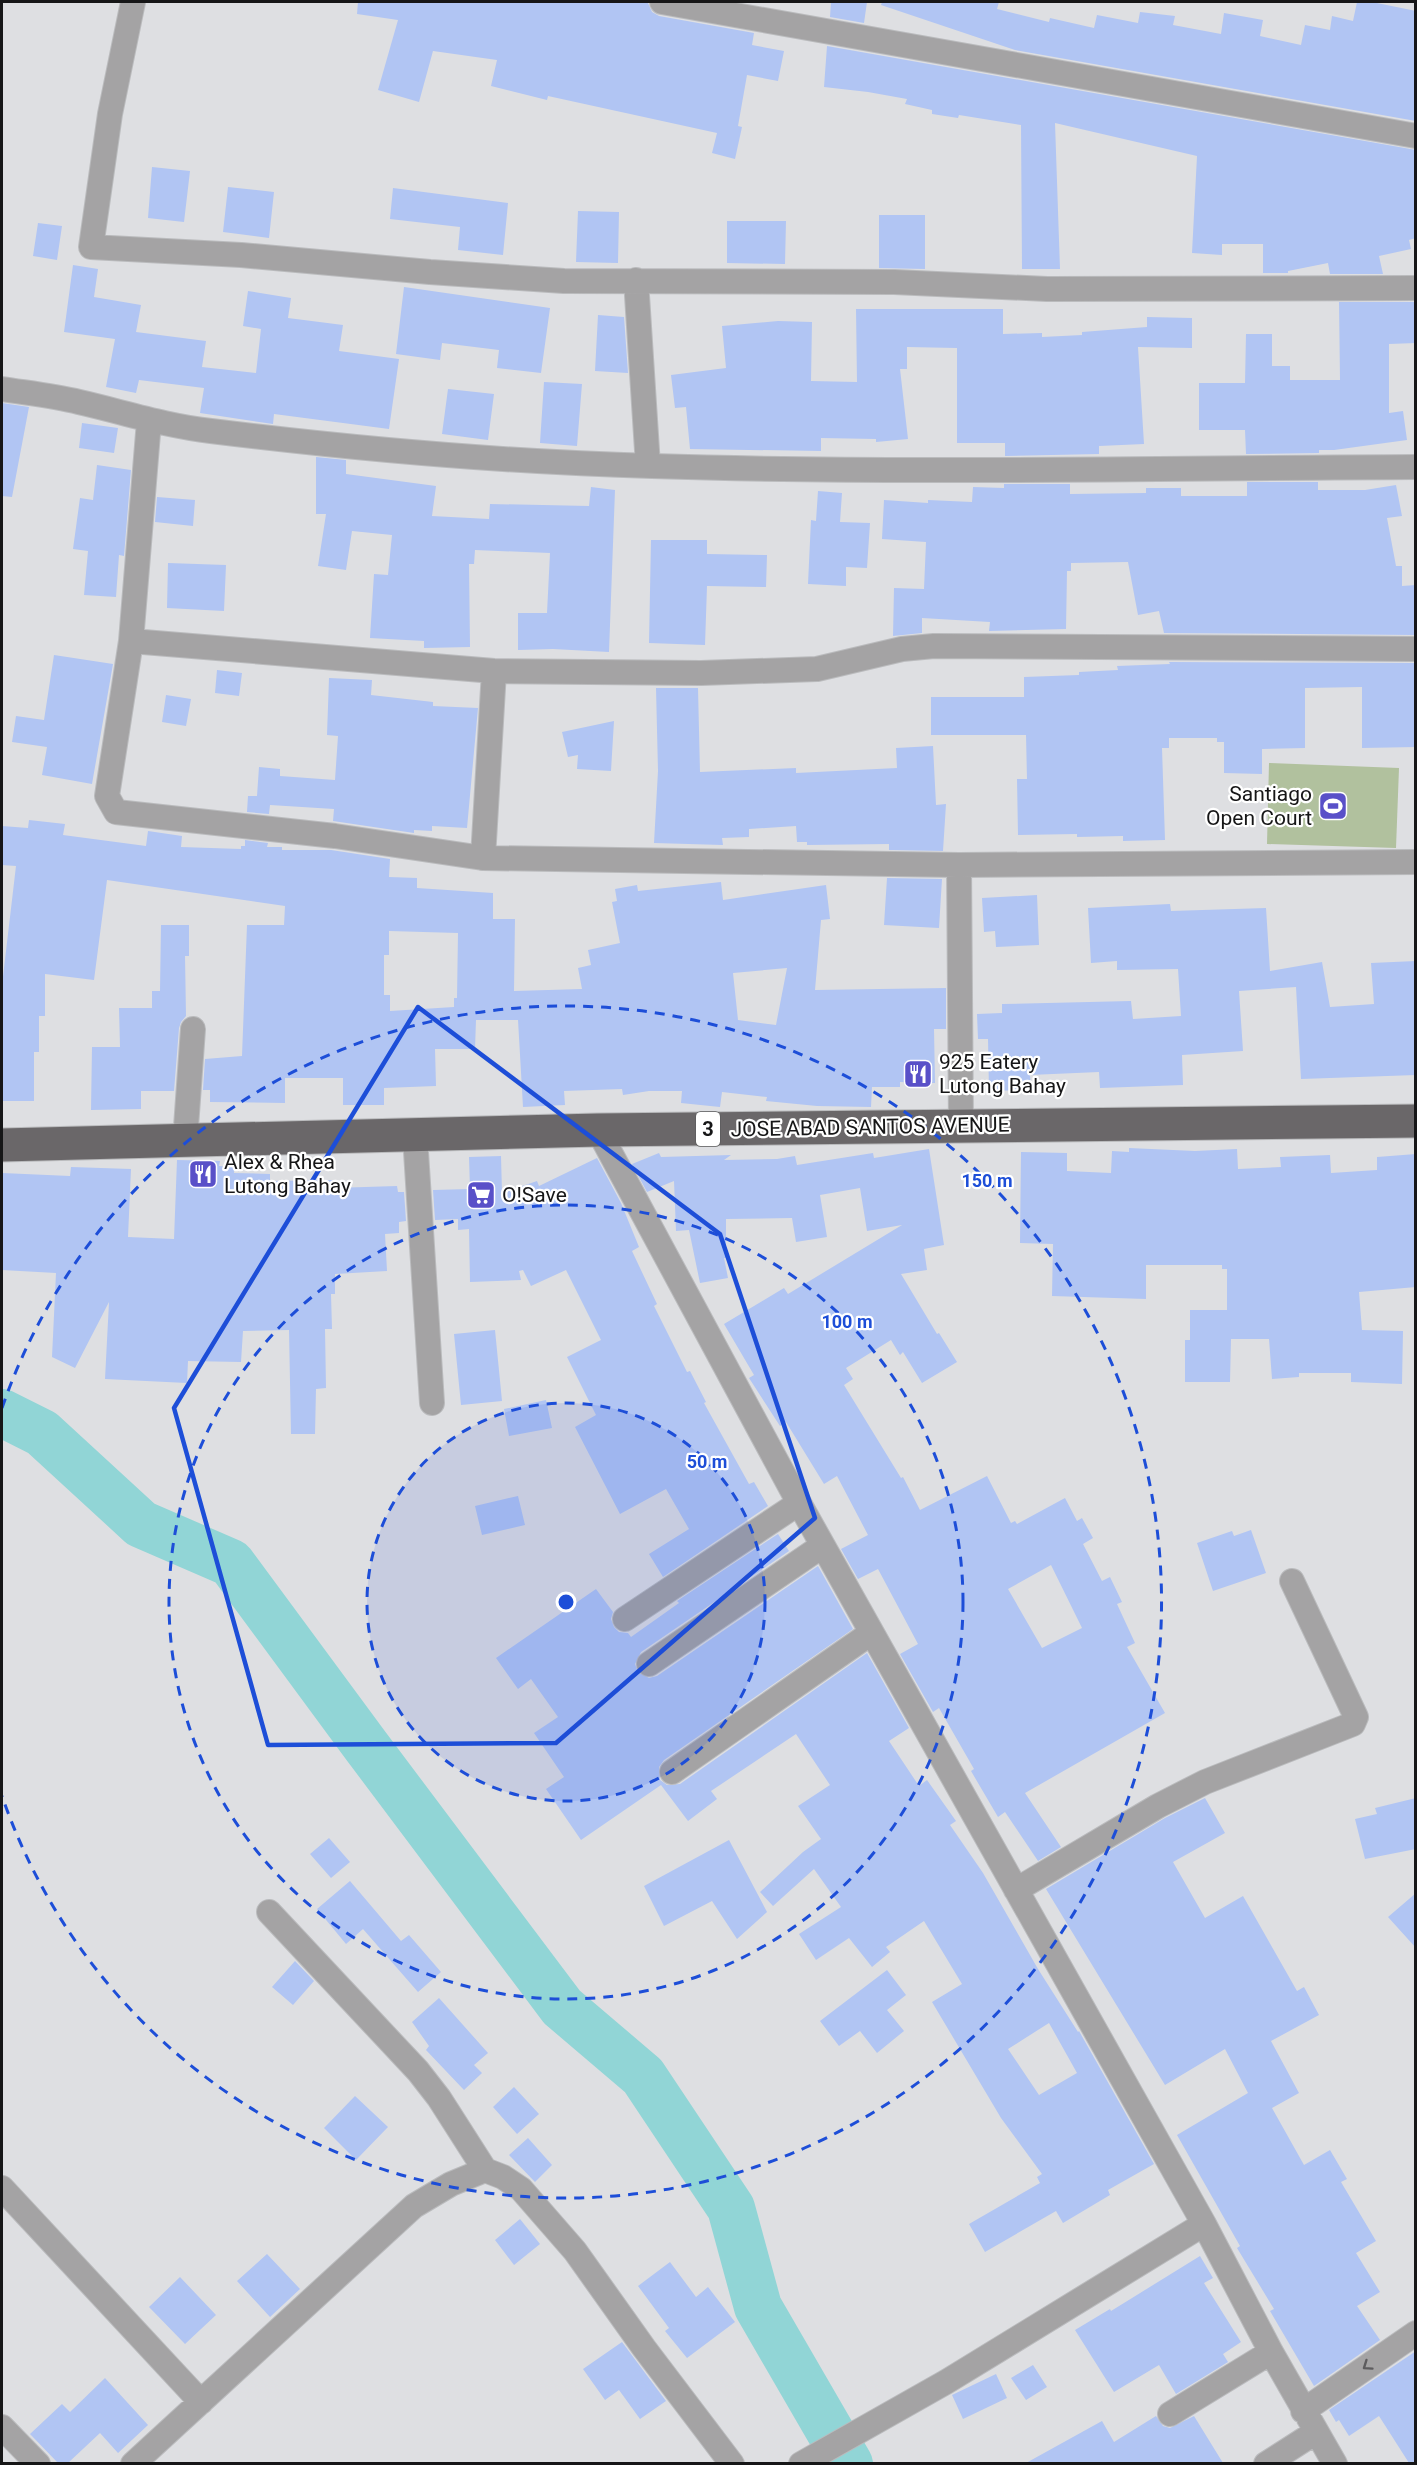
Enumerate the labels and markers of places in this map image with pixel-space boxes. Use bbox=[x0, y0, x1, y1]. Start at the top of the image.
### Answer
place label: Santiago Open Court bbox=[1206, 782, 1312, 830]
sports icon: Santiago Open Court bbox=[1317, 790, 1349, 822]
place label: 925 Eatery Lutong Bahay bbox=[939, 1050, 1066, 1098]
restaurant icon: 925 Eatery Lutong Bahay bbox=[902, 1058, 934, 1090]
place label: Alex & Rhea Lutong Bahay bbox=[224, 1150, 351, 1198]
restaurant icon: Alex & Rhea Lutong Bahay bbox=[187, 1158, 219, 1190]
supermarket icon: O!Save bbox=[465, 1179, 497, 1211]
place label: O!Save bbox=[502, 1183, 567, 1207]
centre of rings bbox=[556, 1592, 576, 1612]

